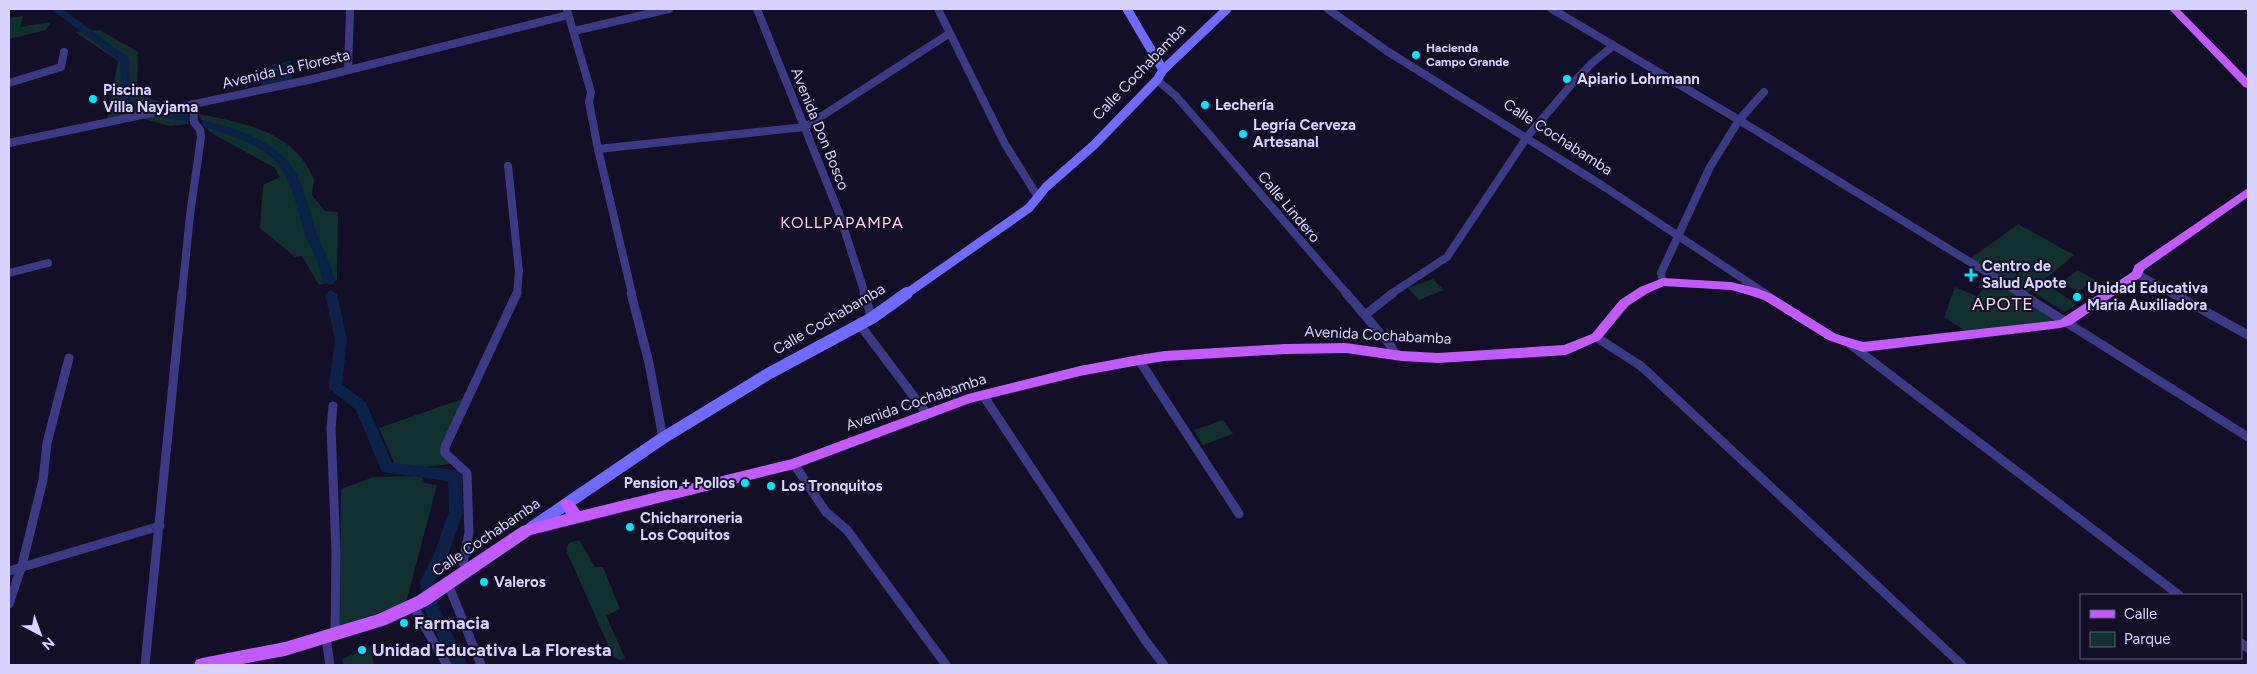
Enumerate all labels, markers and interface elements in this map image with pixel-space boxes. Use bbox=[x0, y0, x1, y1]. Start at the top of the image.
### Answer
street label: Calle Cochabamba bbox=[1089, 20, 1189, 124]
place label: Hacienda Campo Grande bbox=[1426, 41, 1509, 69]
street label: Avenida La Floresta bbox=[220, 46, 352, 92]
marker: Hacienda Campo Grande bbox=[1410, 49, 1422, 61]
street label: Avenida Don Bosco bbox=[787, 65, 853, 193]
place label: Apiario Lohrmann bbox=[1577, 70, 1700, 88]
marker: Apiario Lohrmann bbox=[1561, 73, 1573, 85]
place label: Piscina Villa Nayjama bbox=[103, 81, 198, 116]
marker: Piscina Villa Nayjama bbox=[87, 93, 99, 105]
street label: Calle Cochabamba bbox=[1500, 95, 1616, 179]
place label: Lechería bbox=[1215, 96, 1274, 114]
marker: Lechería bbox=[1199, 99, 1211, 111]
place label: Legría Cerveza Artesanal bbox=[1253, 116, 1356, 151]
marker: Legría Cerveza Artesanal bbox=[1237, 128, 1249, 140]
street label: Calle Lindero bbox=[1254, 168, 1324, 246]
district label: KOLLPAPAMPA bbox=[780, 213, 904, 232]
place label: Centro de Salud Apote bbox=[1982, 257, 2067, 292]
marker: Centro de Salud Apote bbox=[1964, 268, 1978, 282]
place label: Unidad Educativa Maria Auxiliadora bbox=[2087, 279, 2208, 314]
street label: Calle Cochabamba bbox=[770, 280, 888, 358]
marker: Unidad Educativa Maria Auxiliadora bbox=[2071, 291, 2083, 303]
district label: APOTE bbox=[1972, 293, 2034, 315]
street label: Avenida Cochabamba bbox=[1304, 322, 1452, 348]
street label: Avenida Cochabamba bbox=[844, 370, 988, 434]
place label: Pension + Pollos bbox=[624, 474, 735, 492]
marker: Pension + Pollos bbox=[739, 477, 751, 489]
place label: Los Tronquitos bbox=[781, 477, 882, 495]
marker: Los Tronquitos bbox=[765, 480, 777, 492]
street label: Calle Cochabamba bbox=[429, 494, 543, 580]
place label: Chicharroneria Los Coquitos bbox=[640, 509, 743, 544]
marker: Chicharroneria Los Coquitos bbox=[624, 521, 636, 533]
place label: Valeros bbox=[494, 573, 546, 591]
marker: Valeros bbox=[478, 576, 490, 588]
legend bbox=[2080, 594, 2242, 659]
text: Calle bbox=[2124, 605, 2157, 623]
north arrow bbox=[15, 609, 65, 659]
place label: Farmacia bbox=[414, 612, 490, 634]
marker: Farmacia bbox=[398, 617, 410, 629]
text: Parque bbox=[2124, 630, 2171, 648]
text: N bbox=[39, 633, 58, 653]
place label: Unidad Educativa La Floresta bbox=[372, 639, 612, 661]
marker: Unidad Educativa La Floresta bbox=[356, 644, 368, 656]

